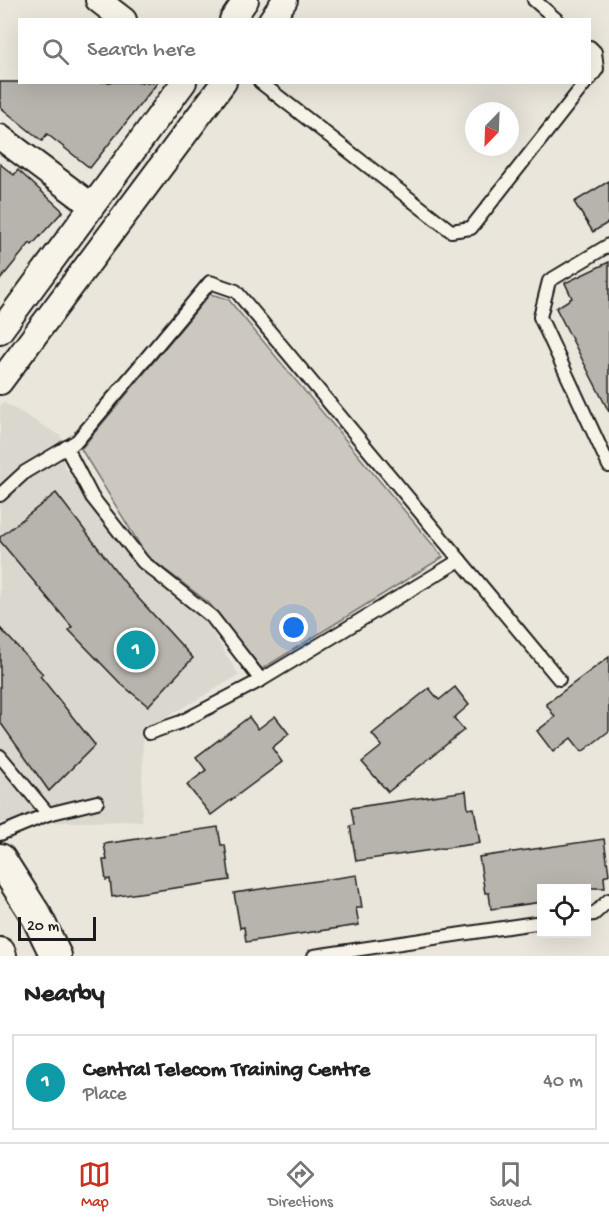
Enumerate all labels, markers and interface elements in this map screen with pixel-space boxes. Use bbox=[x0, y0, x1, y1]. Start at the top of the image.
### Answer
search box bbox=[18, 18, 591, 84]
icon: search bbox=[39, 35, 72, 68]
text: Search here bbox=[87, 38, 195, 64]
north arrow bbox=[465, 102, 519, 156]
your location bbox=[279, 613, 308, 642]
pin: 1 bbox=[116, 628, 156, 672]
map controls bbox=[537, 884, 591, 938]
button: locate bbox=[537, 884, 591, 938]
scale bar bbox=[18, 914, 96, 942]
text: 20 m bbox=[27, 918, 59, 937]
text: Nearby bbox=[24, 980, 105, 1011]
text: Central Telecom Training Centre bbox=[83, 1058, 370, 1084]
text: 1 bbox=[41, 1071, 50, 1094]
text: 40 m bbox=[543, 1071, 583, 1094]
text: Place bbox=[83, 1084, 127, 1107]
tab: Map bbox=[78, 1158, 111, 1213]
tab: Directions bbox=[268, 1158, 333, 1213]
tab: Saved bbox=[490, 1158, 531, 1213]

